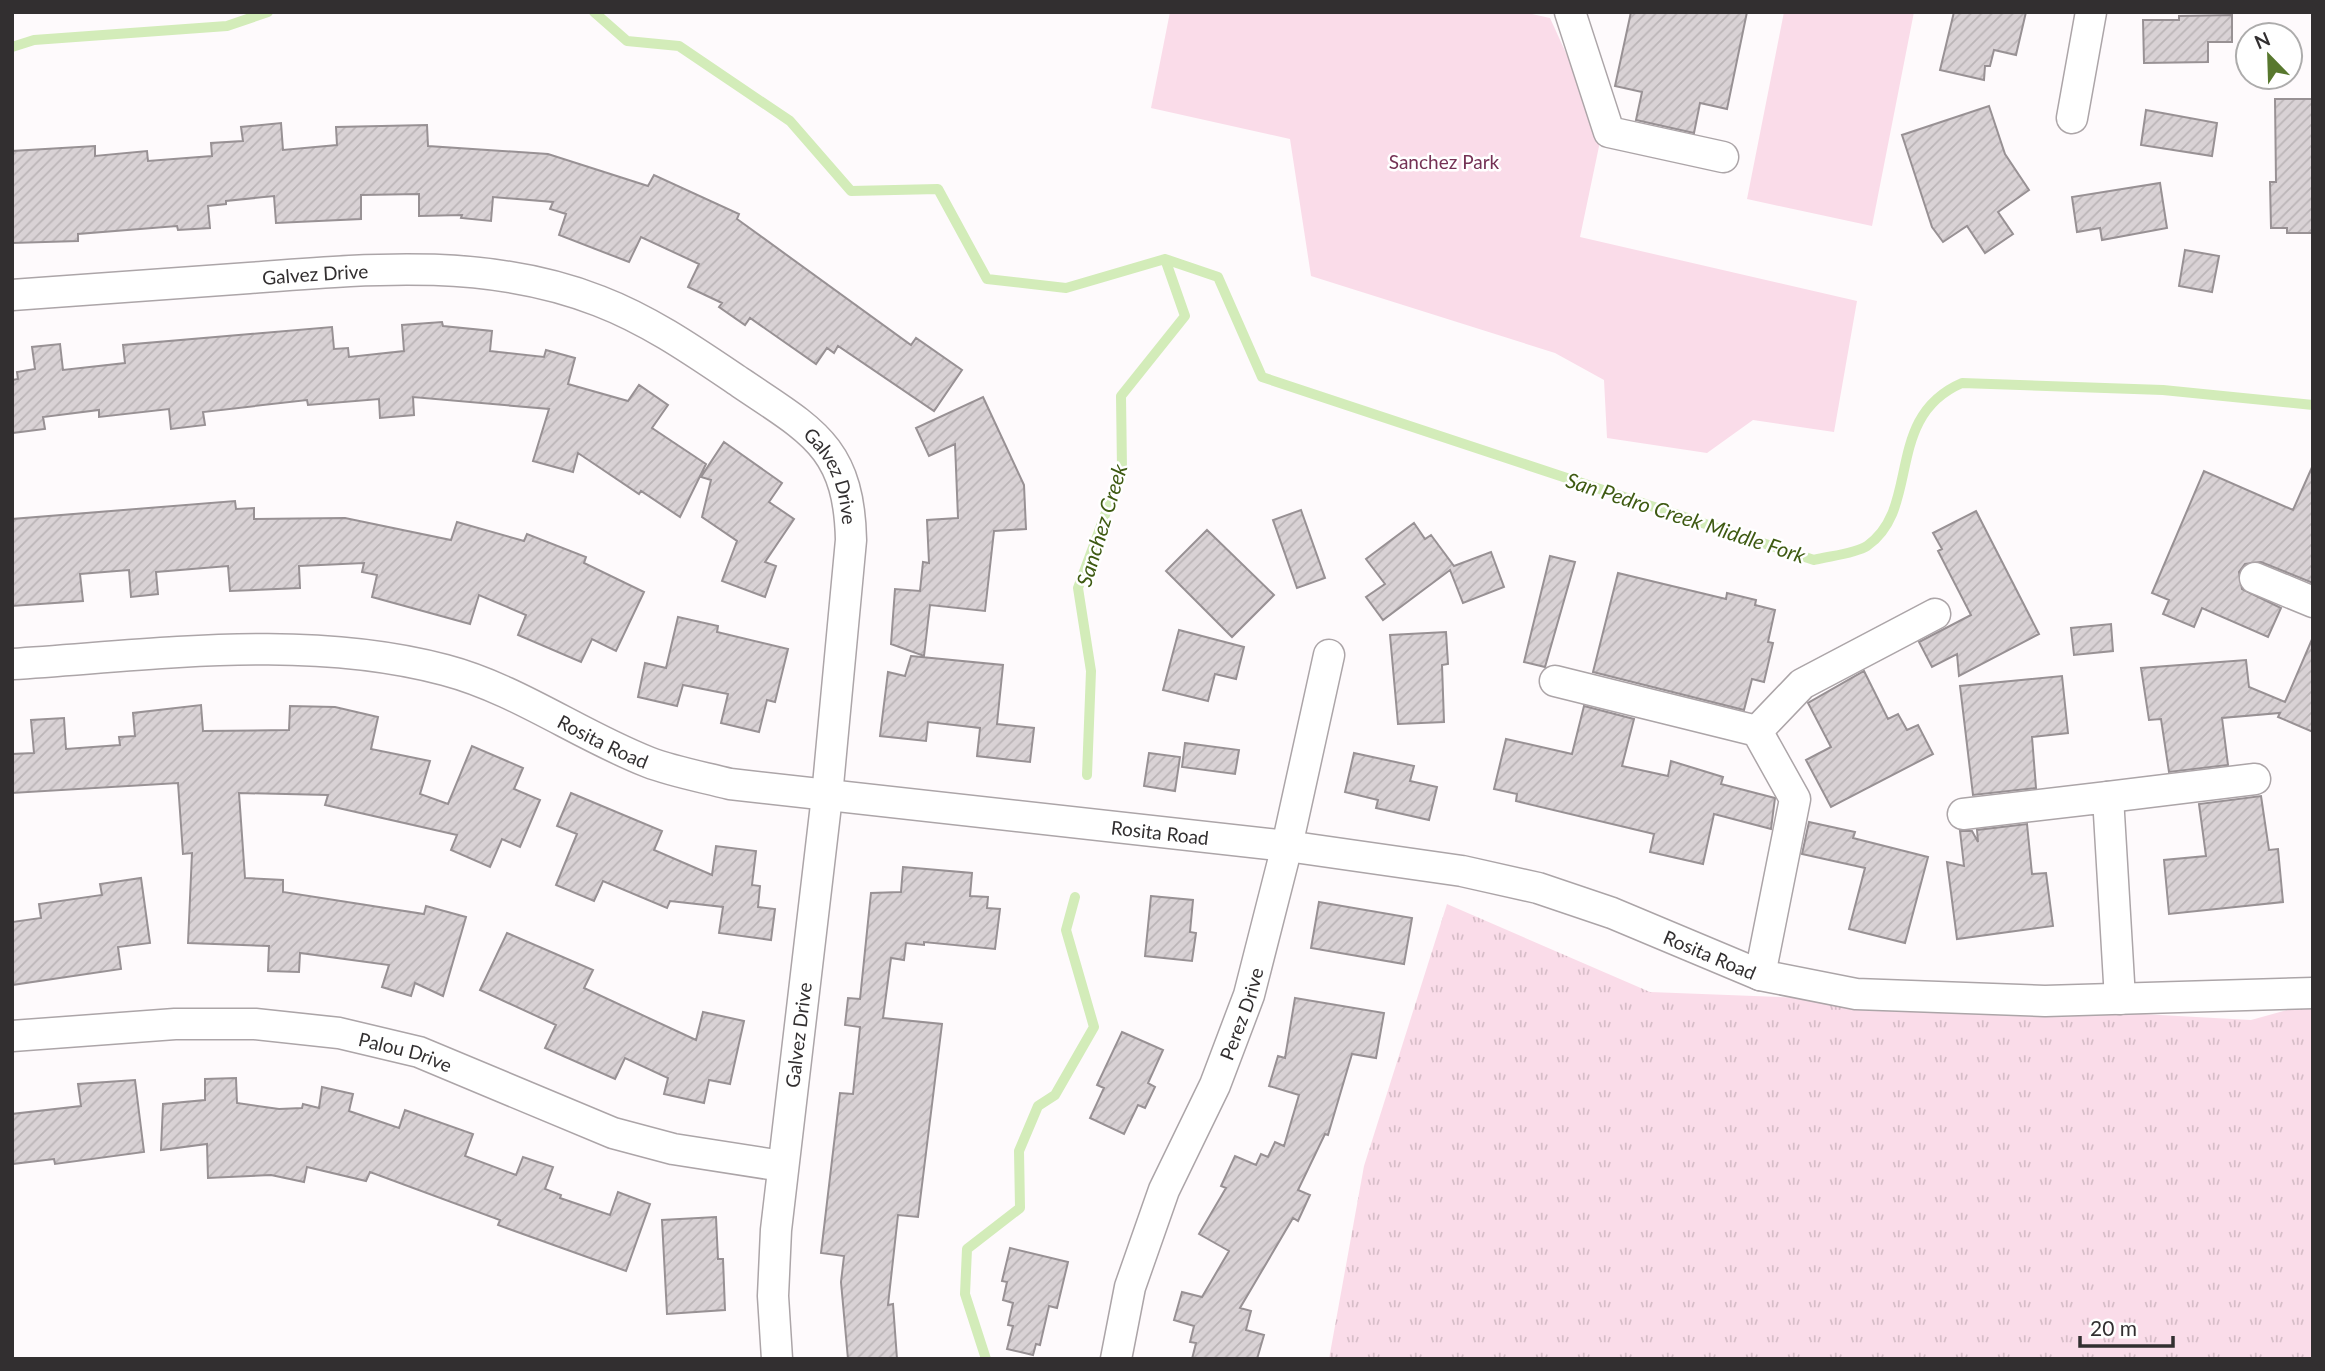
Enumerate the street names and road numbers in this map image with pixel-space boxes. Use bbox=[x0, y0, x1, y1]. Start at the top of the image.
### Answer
street label: Galvez Drive bbox=[261, 259, 369, 288]
street label: Galvez Drive bbox=[800, 422, 862, 525]
street label: Rosita Road bbox=[554, 709, 652, 773]
street label: Rosita Road bbox=[1110, 815, 1210, 849]
street label: Rosita Road bbox=[1660, 925, 1760, 984]
street label: Perez Drive bbox=[1214, 965, 1267, 1063]
street label: Galvez Drive bbox=[780, 981, 816, 1089]
street label: Palou Drive bbox=[357, 1027, 456, 1076]

